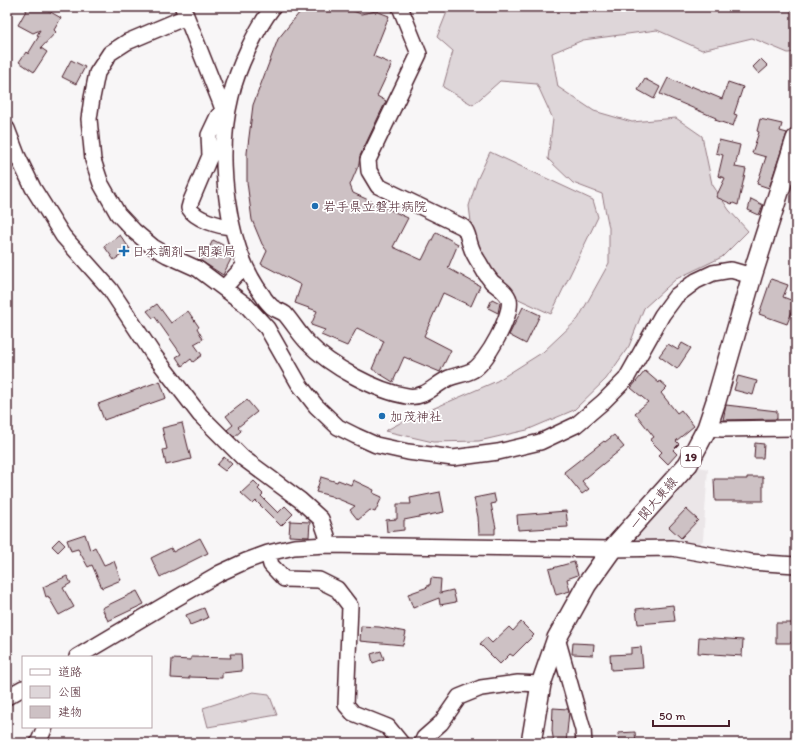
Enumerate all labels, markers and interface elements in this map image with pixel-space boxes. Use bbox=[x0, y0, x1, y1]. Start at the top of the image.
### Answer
place label: 岩手県立磐井病院 bbox=[323, 199, 427, 214]
marker: 岩手県立磐井病院 bbox=[310, 201, 320, 211]
place label: 日本調剤一関薬局 bbox=[132, 244, 236, 259]
marker: 日本調剤一関薬局 bbox=[119, 246, 129, 256]
place label: 加茂神社 bbox=[390, 409, 442, 424]
marker: 加茂神社 bbox=[377, 411, 387, 421]
road number: 19 bbox=[681, 447, 701, 467]
street label: 一関大東線 bbox=[626, 473, 681, 533]
legend bbox=[22, 656, 152, 728]
text: 道路 bbox=[58, 665, 82, 679]
text: 公園 bbox=[58, 685, 82, 699]
scale bar bbox=[653, 702, 729, 728]
text: 建物 bbox=[58, 705, 82, 719]
text: 50 m bbox=[659, 709, 685, 723]

